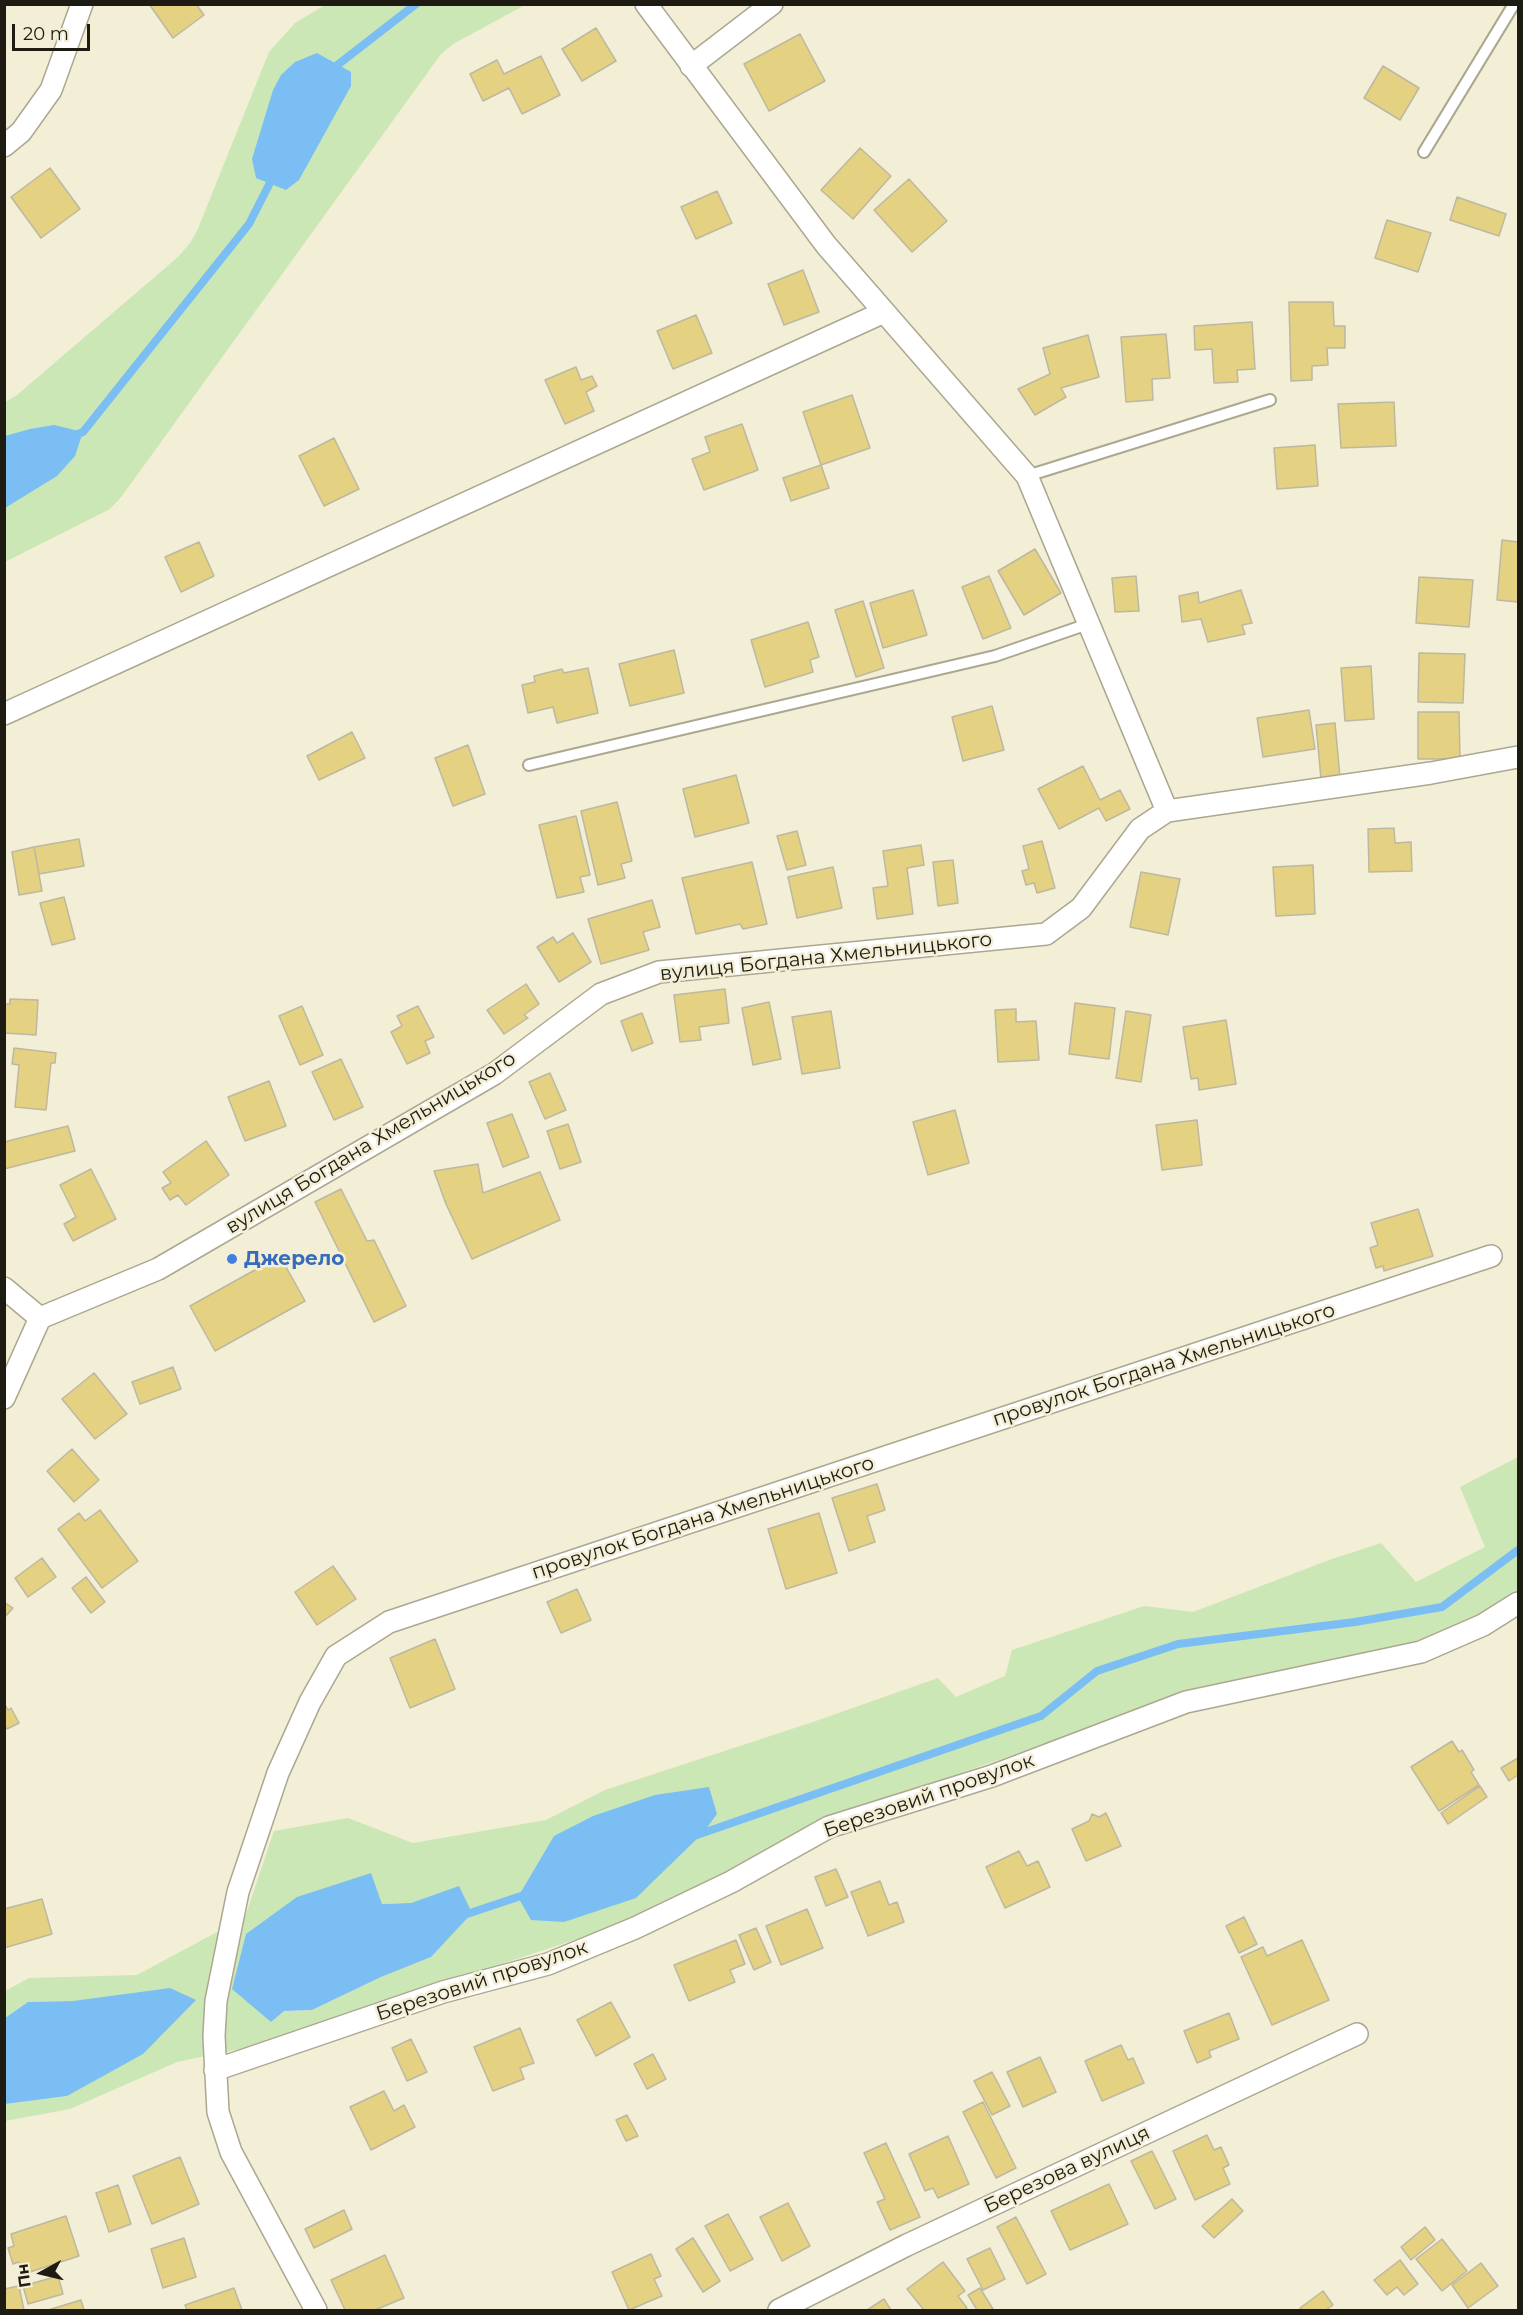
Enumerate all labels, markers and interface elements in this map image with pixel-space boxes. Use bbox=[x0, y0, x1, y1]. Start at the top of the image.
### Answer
scale bar bbox=[15, 12, 93, 50]
text: 20 m bbox=[23, 23, 69, 45]
street label: вулиця Богдана Хмельницького bbox=[659, 928, 993, 986]
street label: вулиця Богдана Хмельницького bbox=[222, 1047, 520, 1239]
place label: Джерело bbox=[244, 1247, 344, 1271]
marker: Джерело bbox=[225, 1252, 239, 1266]
street label: провулок Богдана Хмельницького bbox=[990, 1298, 1338, 1432]
street label: провулок Богдана Хмельницького bbox=[529, 1451, 877, 1585]
street label: Березовий провулок bbox=[821, 1749, 1037, 1843]
street label: Березовий провулок bbox=[373, 1935, 591, 2027]
street label: Березова вулиця bbox=[980, 2121, 1154, 2219]
north arrow bbox=[12, 2243, 72, 2303]
text: Пн bbox=[13, 2262, 35, 2289]

